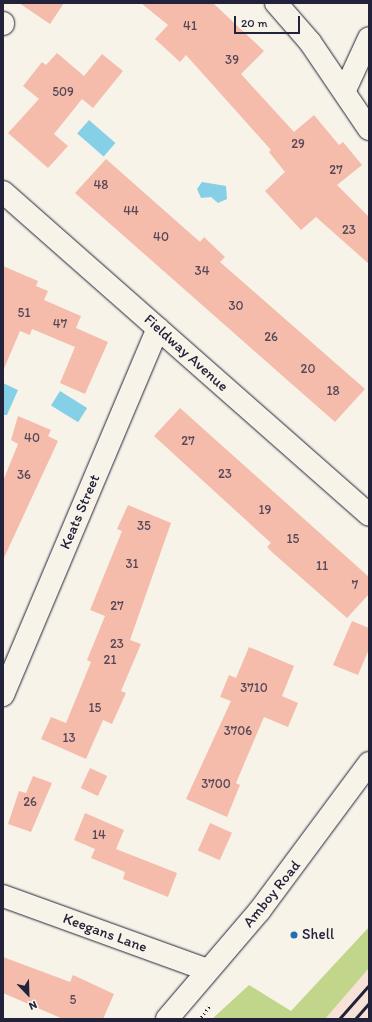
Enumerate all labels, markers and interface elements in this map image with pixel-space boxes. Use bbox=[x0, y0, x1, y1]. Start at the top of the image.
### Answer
scale bar bbox=[236, 8, 302, 34]
text: 20 m bbox=[241, 16, 268, 30]
house number: 41 bbox=[183, 18, 197, 34]
house number: 39 bbox=[225, 52, 239, 68]
house number: 509 bbox=[52, 84, 74, 100]
house number: 29 bbox=[291, 136, 305, 152]
house number: 27 bbox=[329, 162, 343, 178]
house number: 48 bbox=[94, 177, 108, 193]
house number: 44 bbox=[123, 203, 139, 219]
house number: 23 bbox=[342, 222, 356, 238]
house number: 40 bbox=[153, 229, 169, 245]
house number: 34 bbox=[195, 263, 209, 279]
house number: 30 bbox=[228, 298, 244, 314]
house number: 51 bbox=[18, 305, 30, 321]
street label: Fieldway Avenue bbox=[141, 311, 231, 395]
house number: 47 bbox=[53, 316, 67, 332]
house number: 26 bbox=[264, 329, 278, 345]
house number: 20 bbox=[301, 361, 315, 377]
house number: 18 bbox=[326, 383, 340, 399]
house number: 40 bbox=[24, 430, 40, 446]
house number: 27 bbox=[181, 433, 195, 449]
house number: 23 bbox=[218, 466, 232, 482]
house number: 36 bbox=[17, 467, 31, 483]
street label: Keats Street bbox=[56, 472, 104, 552]
house number: 19 bbox=[259, 502, 271, 518]
house number: 35 bbox=[137, 518, 151, 534]
house number: 15 bbox=[287, 531, 299, 547]
house number: 31 bbox=[125, 556, 139, 572]
house number: 11 bbox=[316, 558, 328, 574]
house number: 7 bbox=[352, 577, 358, 593]
house number: 27 bbox=[110, 598, 124, 614]
house number: 23 bbox=[110, 636, 124, 652]
house number: 21 bbox=[104, 652, 116, 668]
house number: 3710 bbox=[240, 680, 268, 696]
house number: 15 bbox=[89, 700, 101, 716]
house number: 3706 bbox=[224, 723, 252, 739]
house number: 13 bbox=[62, 730, 76, 746]
house number: 3700 bbox=[201, 776, 231, 792]
house number: 26 bbox=[23, 794, 37, 810]
house number: 14 bbox=[92, 827, 106, 843]
street label: Amboy Road bbox=[240, 857, 304, 931]
street label: Keegans Lane bbox=[60, 909, 150, 957]
place label: Shell bbox=[302, 926, 334, 944]
marker: Shell bbox=[289, 930, 299, 940]
north arrow bbox=[8, 974, 48, 1014]
house number: 5 bbox=[70, 992, 76, 1008]
text: N bbox=[27, 998, 39, 1013]

